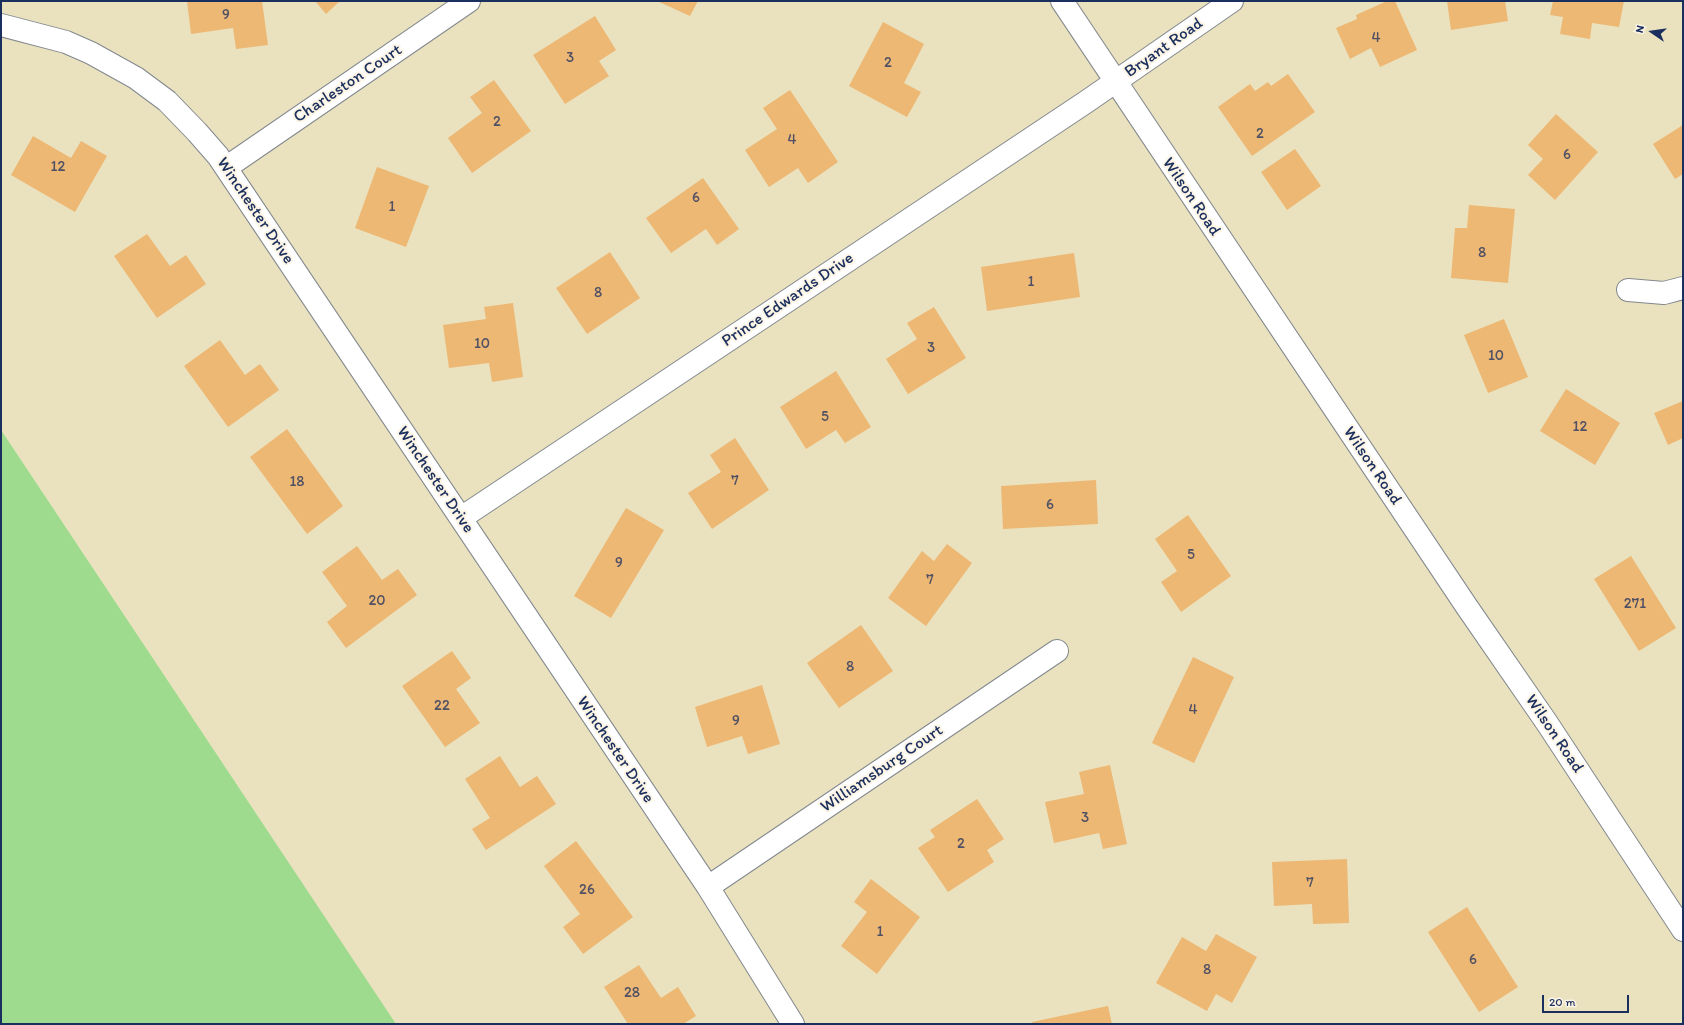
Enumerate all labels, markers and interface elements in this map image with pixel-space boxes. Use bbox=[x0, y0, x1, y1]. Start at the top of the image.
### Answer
house number: 9 bbox=[222, 6, 230, 24]
north arrow bbox=[1632, 12, 1672, 52]
street label: Bryant Road bbox=[1121, 14, 1207, 82]
text: N bbox=[1633, 24, 1647, 34]
house number: 4 bbox=[1371, 29, 1381, 47]
street label: Charleston Court bbox=[290, 40, 406, 128]
house number: 3 bbox=[566, 49, 574, 67]
house number: 2 bbox=[884, 54, 892, 72]
house number: 2 bbox=[493, 113, 501, 131]
house number: 2 bbox=[1256, 125, 1264, 143]
house number: 4 bbox=[787, 131, 797, 149]
house number: 6 bbox=[1563, 146, 1571, 164]
street label: Winchester Drive bbox=[212, 154, 298, 268]
street label: Wilson Road bbox=[1157, 154, 1225, 240]
house number: 12 bbox=[51, 158, 65, 176]
house number: 6 bbox=[692, 189, 700, 207]
house number: 1 bbox=[389, 198, 395, 216]
house number: 8 bbox=[1478, 244, 1486, 262]
street label: Prince Edwards Drive bbox=[718, 248, 858, 352]
house number: 1 bbox=[1028, 273, 1034, 291]
house number: 8 bbox=[594, 284, 602, 302]
house number: 10 bbox=[474, 335, 490, 353]
house number: 3 bbox=[927, 339, 935, 357]
house number: 10 bbox=[1488, 347, 1504, 365]
house number: 5 bbox=[821, 408, 829, 426]
house number: 12 bbox=[1573, 418, 1587, 436]
street label: Winchester Drive bbox=[392, 423, 478, 537]
street label: Wilson Road bbox=[1338, 423, 1406, 509]
house number: 7 bbox=[731, 472, 739, 490]
house number: 18 bbox=[289, 473, 305, 491]
house number: 6 bbox=[1046, 496, 1054, 514]
house number: 5 bbox=[1187, 546, 1195, 564]
house number: 9 bbox=[615, 554, 623, 572]
house number: 7 bbox=[926, 571, 934, 589]
house number: 20 bbox=[368, 592, 386, 610]
house number: 271 bbox=[1624, 595, 1646, 613]
house number: 8 bbox=[846, 658, 854, 676]
street label: Wilson Road bbox=[1520, 691, 1588, 777]
street label: Winchester Drive bbox=[572, 693, 658, 807]
house number: 22 bbox=[434, 697, 450, 715]
house number: 4 bbox=[1188, 701, 1198, 719]
house number: 9 bbox=[732, 712, 740, 730]
street label: Williamsburg Court bbox=[817, 721, 947, 817]
house number: 3 bbox=[1081, 809, 1089, 827]
house number: 2 bbox=[957, 835, 965, 853]
house number: 7 bbox=[1306, 874, 1314, 892]
house number: 26 bbox=[579, 881, 595, 899]
house number: 1 bbox=[877, 923, 883, 941]
house number: 6 bbox=[1469, 951, 1477, 969]
house number: 8 bbox=[1203, 961, 1211, 979]
house number: 28 bbox=[624, 984, 640, 1002]
scale bar bbox=[1544, 987, 1631, 1013]
text: 20 m bbox=[1549, 995, 1576, 1009]

